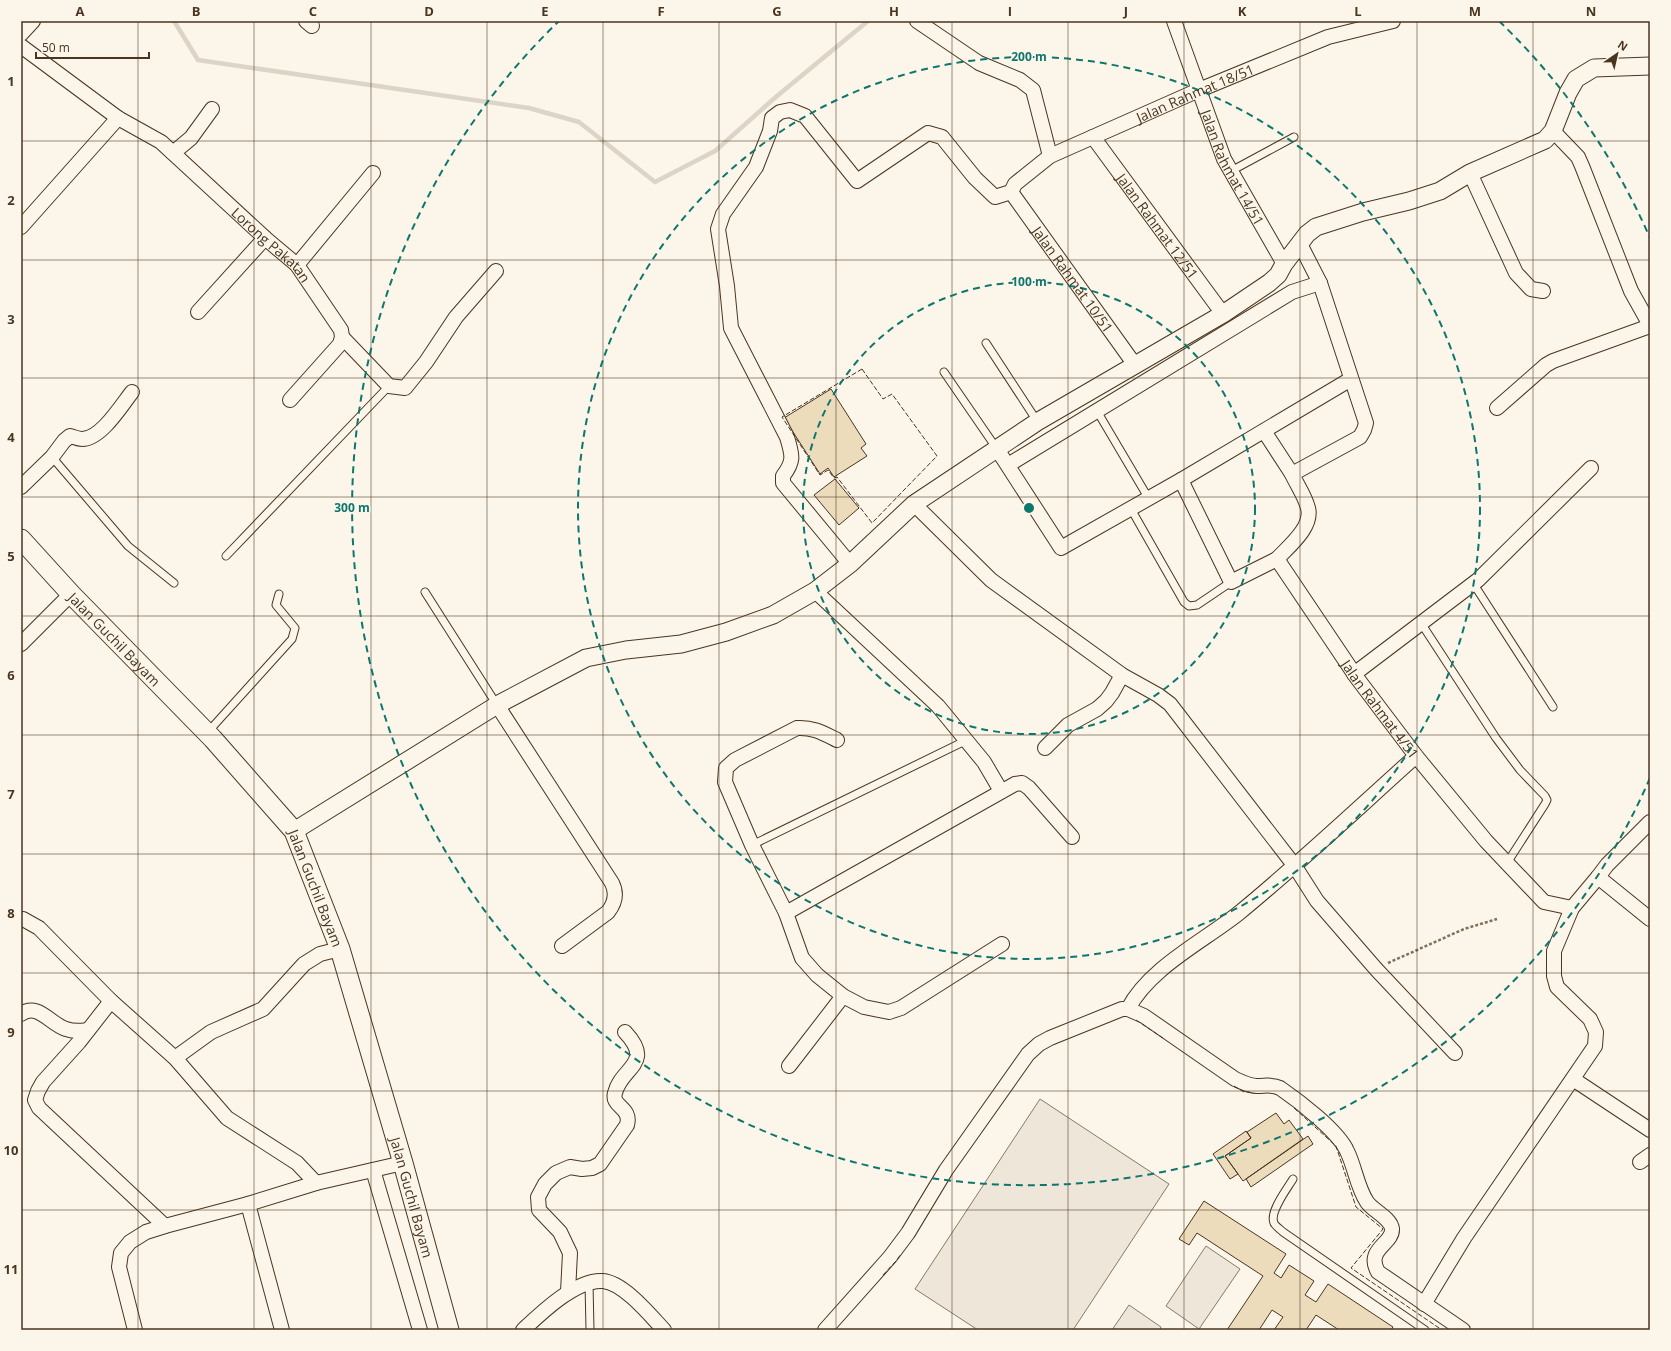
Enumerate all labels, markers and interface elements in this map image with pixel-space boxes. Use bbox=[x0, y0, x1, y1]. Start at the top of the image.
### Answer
text: A bbox=[76, 2, 85, 20]
text: B bbox=[192, 2, 201, 20]
text: C bbox=[309, 2, 317, 20]
text: D bbox=[424, 2, 434, 20]
text: E bbox=[541, 2, 549, 20]
text: F bbox=[657, 2, 665, 20]
text: G bbox=[772, 2, 782, 20]
text: H bbox=[889, 2, 899, 20]
text: I bbox=[1008, 2, 1012, 20]
text: J bbox=[1123, 2, 1128, 20]
text: K bbox=[1238, 2, 1247, 20]
text: L bbox=[1354, 2, 1362, 20]
text: M bbox=[1469, 2, 1481, 20]
text: N bbox=[1586, 2, 1596, 20]
scale bar bbox=[36, 34, 149, 60]
north arrow bbox=[1597, 34, 1637, 74]
text: N bbox=[1615, 37, 1631, 54]
text: 50 m bbox=[42, 39, 70, 56]
text: 200 m bbox=[1011, 48, 1047, 65]
street label: Jalan Rahmat 18/51 bbox=[1131, 59, 1257, 127]
text: 1 bbox=[7, 72, 15, 90]
street label: Jalan Rahmat 14/51 bbox=[1197, 105, 1269, 228]
street label: Jalan Rahmat 12/51 bbox=[1112, 167, 1203, 282]
text: 2 bbox=[7, 191, 15, 209]
street label: Lorong Pakatan bbox=[228, 203, 315, 286]
street label: Jalan Rahmat 10/51 bbox=[1028, 220, 1118, 336]
text: 100 m bbox=[1011, 273, 1047, 290]
text: 3 bbox=[7, 310, 15, 328]
text: 4 bbox=[7, 428, 15, 446]
text: 300 m bbox=[334, 499, 370, 516]
centre of rings bbox=[1022, 501, 1036, 515]
text: 5 bbox=[7, 547, 15, 565]
street label: Jalan Guchil Bayam bbox=[63, 586, 165, 690]
street label: Jalan Rahmat 4/51 bbox=[1337, 654, 1424, 762]
text: 6 bbox=[7, 666, 15, 684]
text: 7 bbox=[7, 785, 15, 803]
street label: Jalan Guchil Bayam bbox=[284, 825, 348, 949]
text: 8 bbox=[7, 904, 15, 922]
text: 9 bbox=[7, 1023, 15, 1041]
street label: Jalan Guchil Bayam bbox=[386, 1133, 438, 1260]
text: 10 bbox=[4, 1141, 18, 1159]
text: 11 bbox=[4, 1260, 18, 1278]

